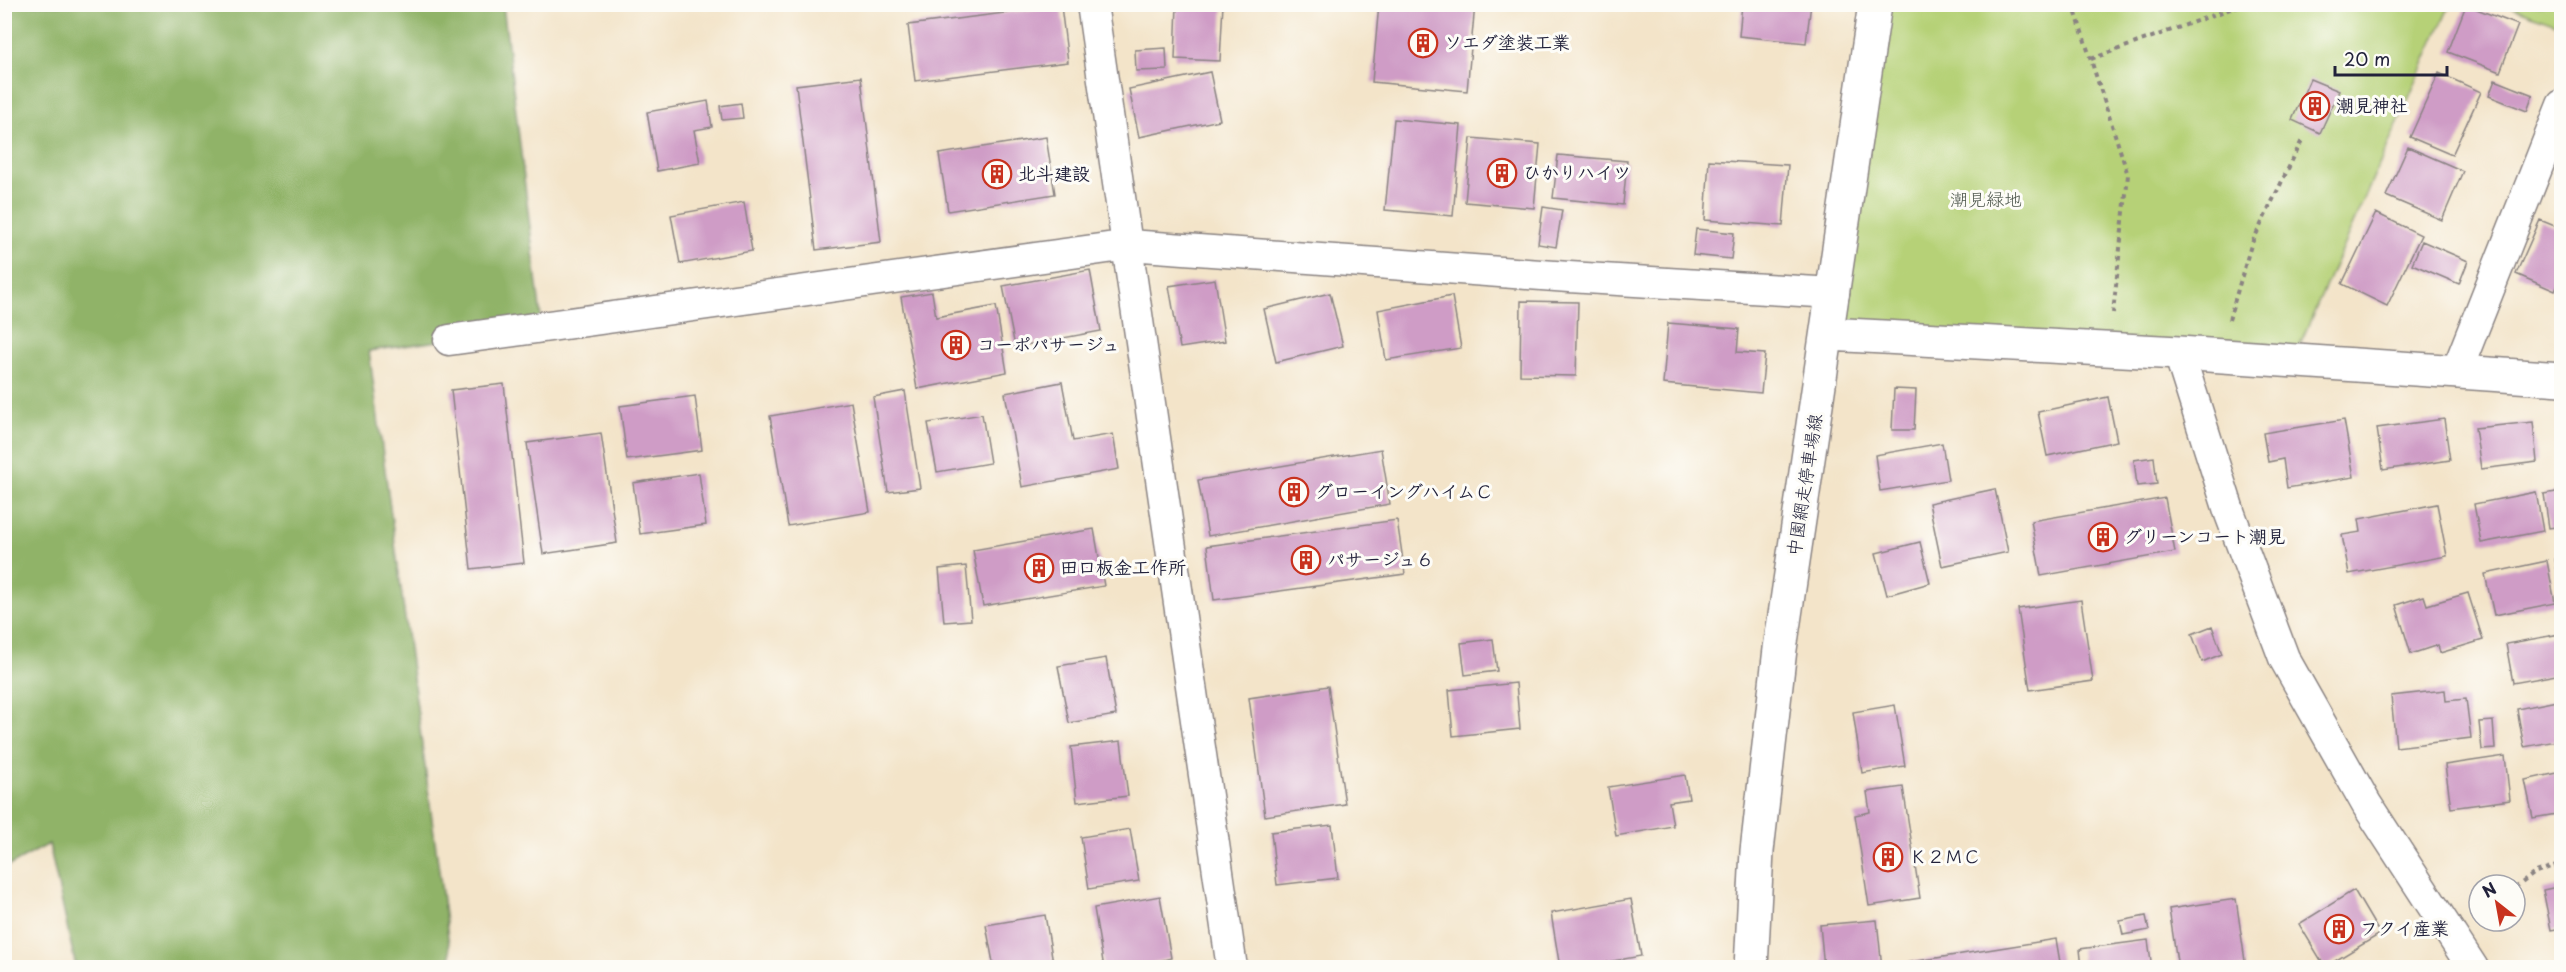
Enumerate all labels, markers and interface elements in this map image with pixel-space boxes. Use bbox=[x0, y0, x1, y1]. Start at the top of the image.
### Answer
building icon: ソエダ塗装工業 bbox=[1407, 27, 1439, 59]
place label: ソエダ塗装工業 bbox=[1444, 28, 1570, 55]
scale bar bbox=[2335, 39, 2448, 77]
text: 20 m bbox=[2344, 45, 2390, 72]
building icon: 潮見神社 bbox=[2299, 90, 2331, 122]
place label: 潮見神社 bbox=[2336, 91, 2408, 118]
building icon: ひかりハイツ bbox=[1486, 157, 1518, 189]
building icon: 北斗建設 bbox=[981, 158, 1013, 190]
place label: ひかりハイツ bbox=[1523, 158, 1631, 185]
place label: 北斗建設 bbox=[1018, 159, 1090, 186]
park label: 潮見緑地 bbox=[1950, 185, 2022, 212]
building icon: コーポパサージュ bbox=[940, 329, 972, 361]
place label: コーポパサージュ bbox=[977, 330, 1120, 357]
street label: 中園網走停車場線 bbox=[1779, 412, 1828, 558]
building icon: グローイングハイムＣ bbox=[1278, 476, 1310, 508]
place label: グローイングハイムＣ bbox=[1315, 477, 1493, 504]
building icon: グリーンコート潮見 bbox=[2087, 521, 2119, 553]
place label: グリーンコート潮見 bbox=[2124, 522, 2285, 549]
building icon: パサージュ６ bbox=[1290, 544, 1322, 576]
place label: パサージュ６ bbox=[1327, 545, 1434, 572]
building icon: 田口板金工作所 bbox=[1023, 552, 1055, 584]
place label: 田口板金工作所 bbox=[1060, 553, 1186, 580]
building icon: Ｋ２ＭＣ bbox=[1872, 841, 1904, 873]
place label: Ｋ２ＭＣ bbox=[1909, 842, 1981, 869]
north arrow bbox=[2467, 873, 2527, 933]
text: N bbox=[2477, 876, 2500, 903]
building icon: フクイ産業 bbox=[2323, 913, 2355, 945]
place label: フクイ産業 bbox=[2360, 914, 2449, 941]

